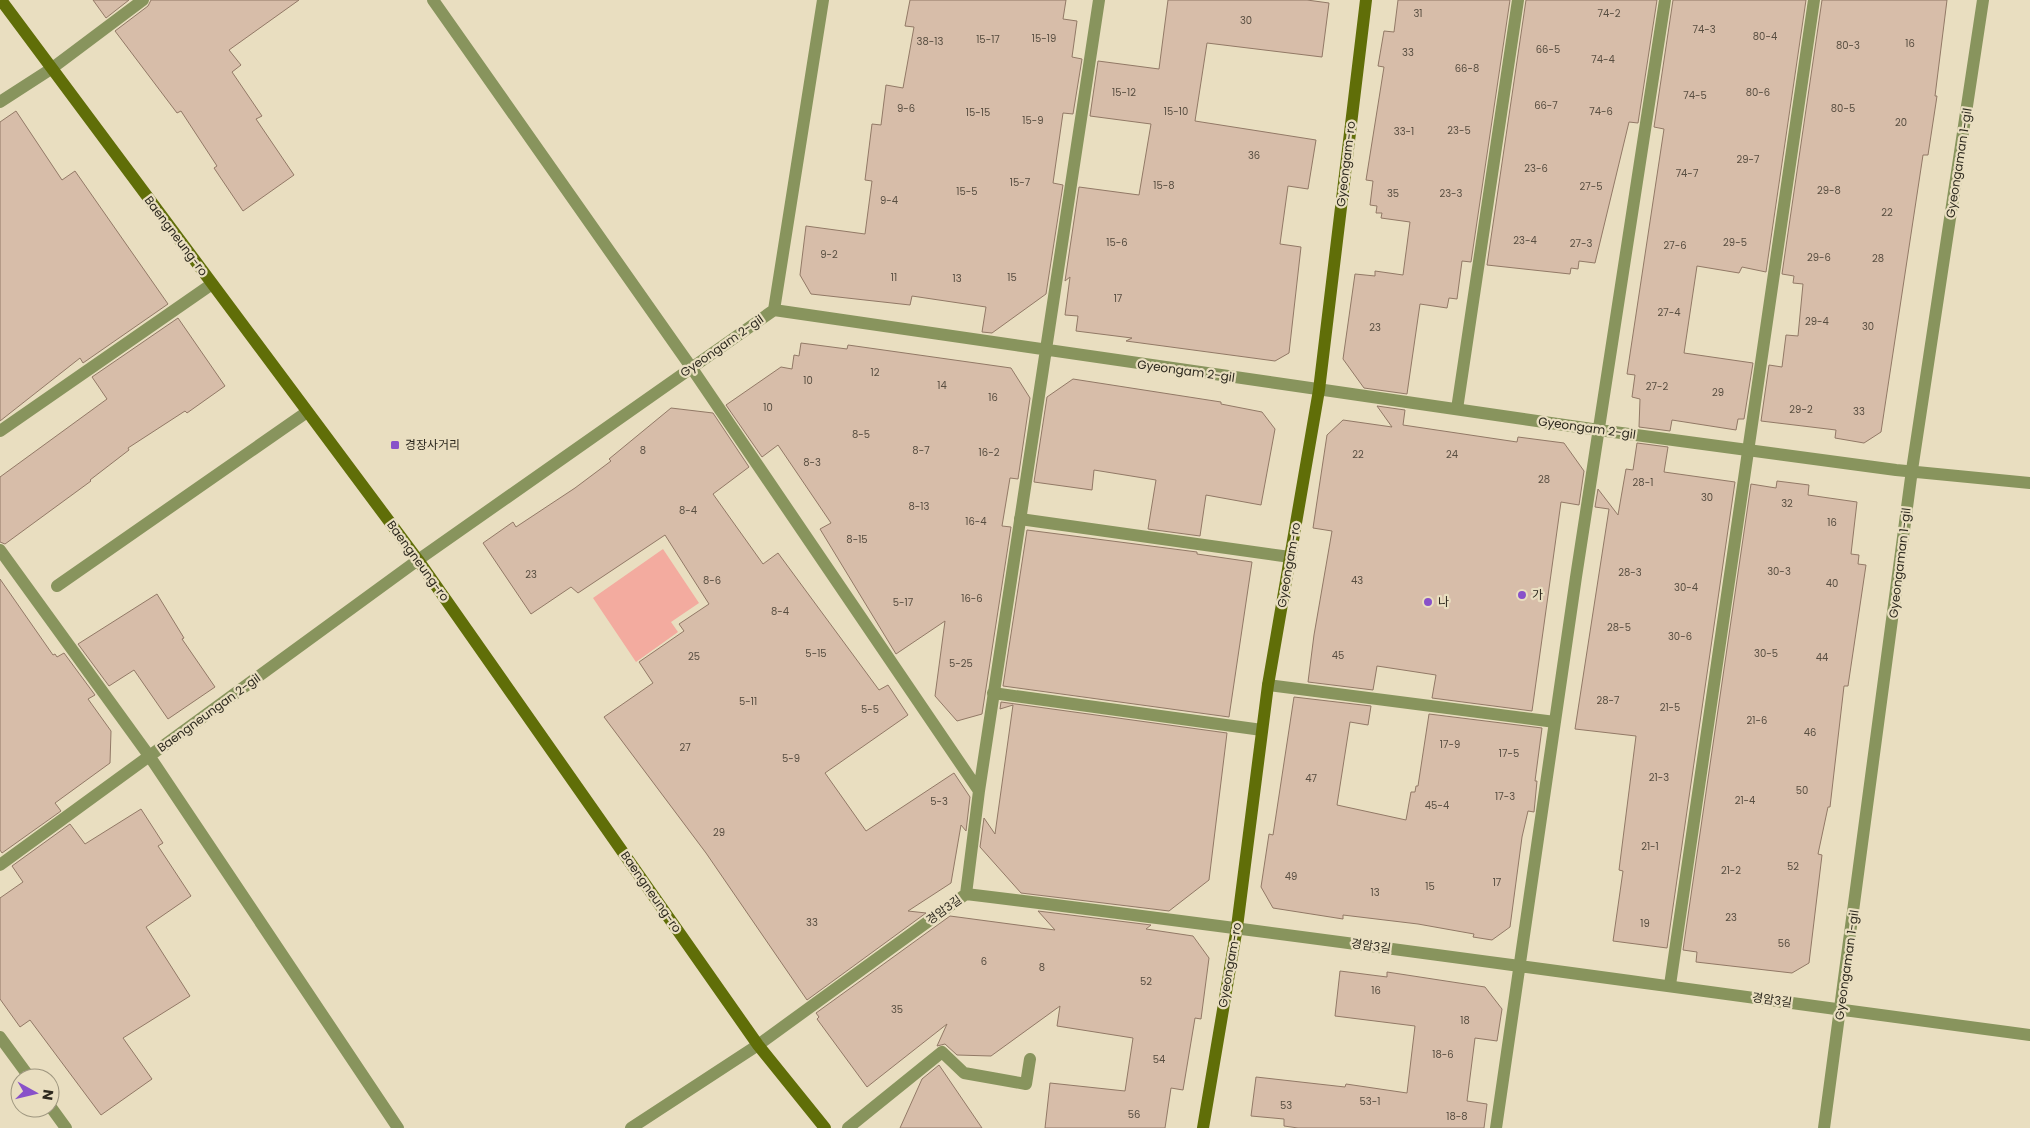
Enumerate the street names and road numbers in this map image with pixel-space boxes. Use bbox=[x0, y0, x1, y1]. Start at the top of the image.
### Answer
street label: Gyeongaman 1-gil bbox=[1941, 107, 1976, 219]
street label: Gyeongam-ro bbox=[1332, 120, 1359, 208]
street label: Baengneung-ro bbox=[141, 192, 212, 279]
street label: Gyeongam 2-gil bbox=[677, 310, 767, 381]
street label: Gyeongam 2-gil bbox=[1136, 355, 1236, 386]
street label: Gyeongam 2-gil bbox=[1537, 412, 1637, 443]
street label: Gyeongaman 1-gil bbox=[1884, 507, 1915, 619]
street label: Baengneung-ro bbox=[383, 517, 454, 605]
street label: Gyeongam-ro bbox=[1273, 521, 1304, 609]
street label: Baengneungan 2-gil bbox=[154, 669, 264, 756]
street label: Baengneung-ro bbox=[617, 847, 686, 936]
street label: 경암3길 bbox=[922, 891, 965, 928]
street label: Gyeongaman 1-gil bbox=[1830, 909, 1863, 1021]
street label: Gyeongam-ro bbox=[1214, 921, 1245, 1009]
street label: 경암3길 bbox=[1350, 934, 1392, 957]
street label: 경암3길 bbox=[1751, 988, 1793, 1011]

